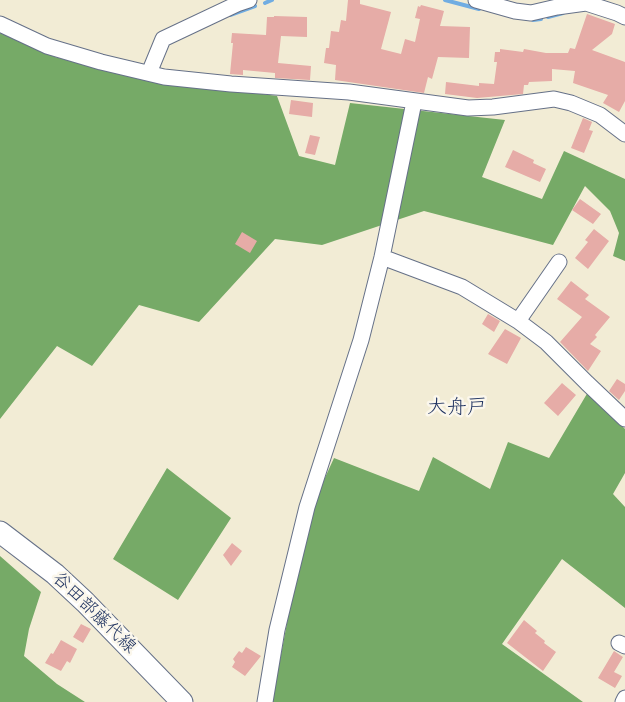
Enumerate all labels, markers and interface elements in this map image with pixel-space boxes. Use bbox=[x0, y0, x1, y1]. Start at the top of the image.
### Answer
district label: 大舟戸 bbox=[427, 396, 487, 420]
street label: 谷田部藤代線 bbox=[48, 568, 140, 658]

